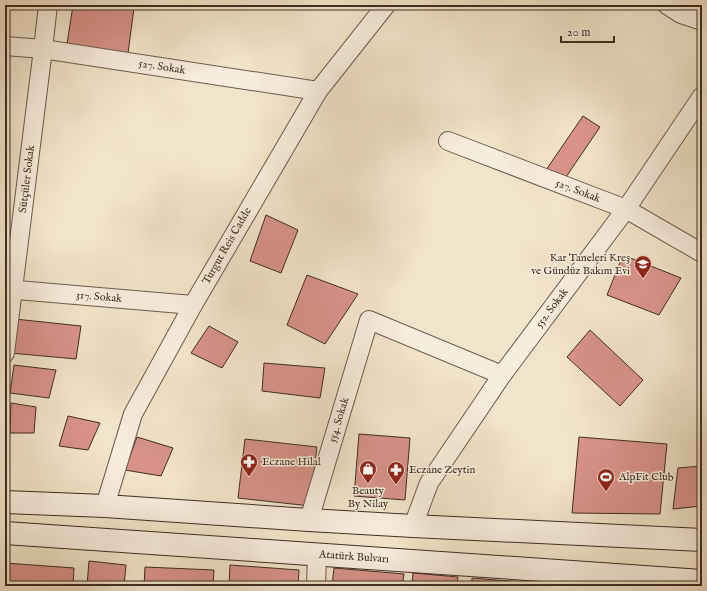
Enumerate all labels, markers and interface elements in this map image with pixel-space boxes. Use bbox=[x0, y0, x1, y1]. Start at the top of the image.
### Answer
scale bar bbox=[561, 18, 614, 44]
text: 20 m bbox=[567, 25, 590, 40]
street label: 527. Sokak bbox=[138, 56, 186, 78]
street label: Sütçüler Sokak bbox=[16, 144, 38, 214]
street label: 527. Sokak bbox=[554, 176, 603, 206]
street label: Turgut Reis Cadde bbox=[199, 205, 255, 287]
place label: Kar Taneleri Kreş ve Gündüz Bakım Evi bbox=[531, 251, 630, 278]
school or university icon: Kar Taneleri Kreş ve Gündüz Bakım Evi bbox=[633, 254, 653, 279]
street label: 552. Sokak bbox=[533, 285, 571, 331]
street label: 317. Sokak bbox=[75, 288, 123, 306]
street label: 554. Sokak bbox=[326, 396, 353, 444]
pharmacy icon: Eczane Hilal bbox=[239, 452, 259, 477]
place label: Eczane Hilal bbox=[262, 455, 321, 469]
shop icon: Beauty By Nilay bbox=[358, 459, 378, 484]
pharmacy icon: Eczane Zeytin bbox=[386, 460, 406, 485]
place label: Eczane Zeytin bbox=[409, 463, 475, 477]
sports icon: AlpFit Club bbox=[596, 467, 616, 492]
place label: AlpFit Club bbox=[618, 470, 674, 484]
place label: Beauty By Nilay bbox=[348, 484, 389, 511]
street label: Atatürk Bulvarı bbox=[318, 547, 390, 566]

